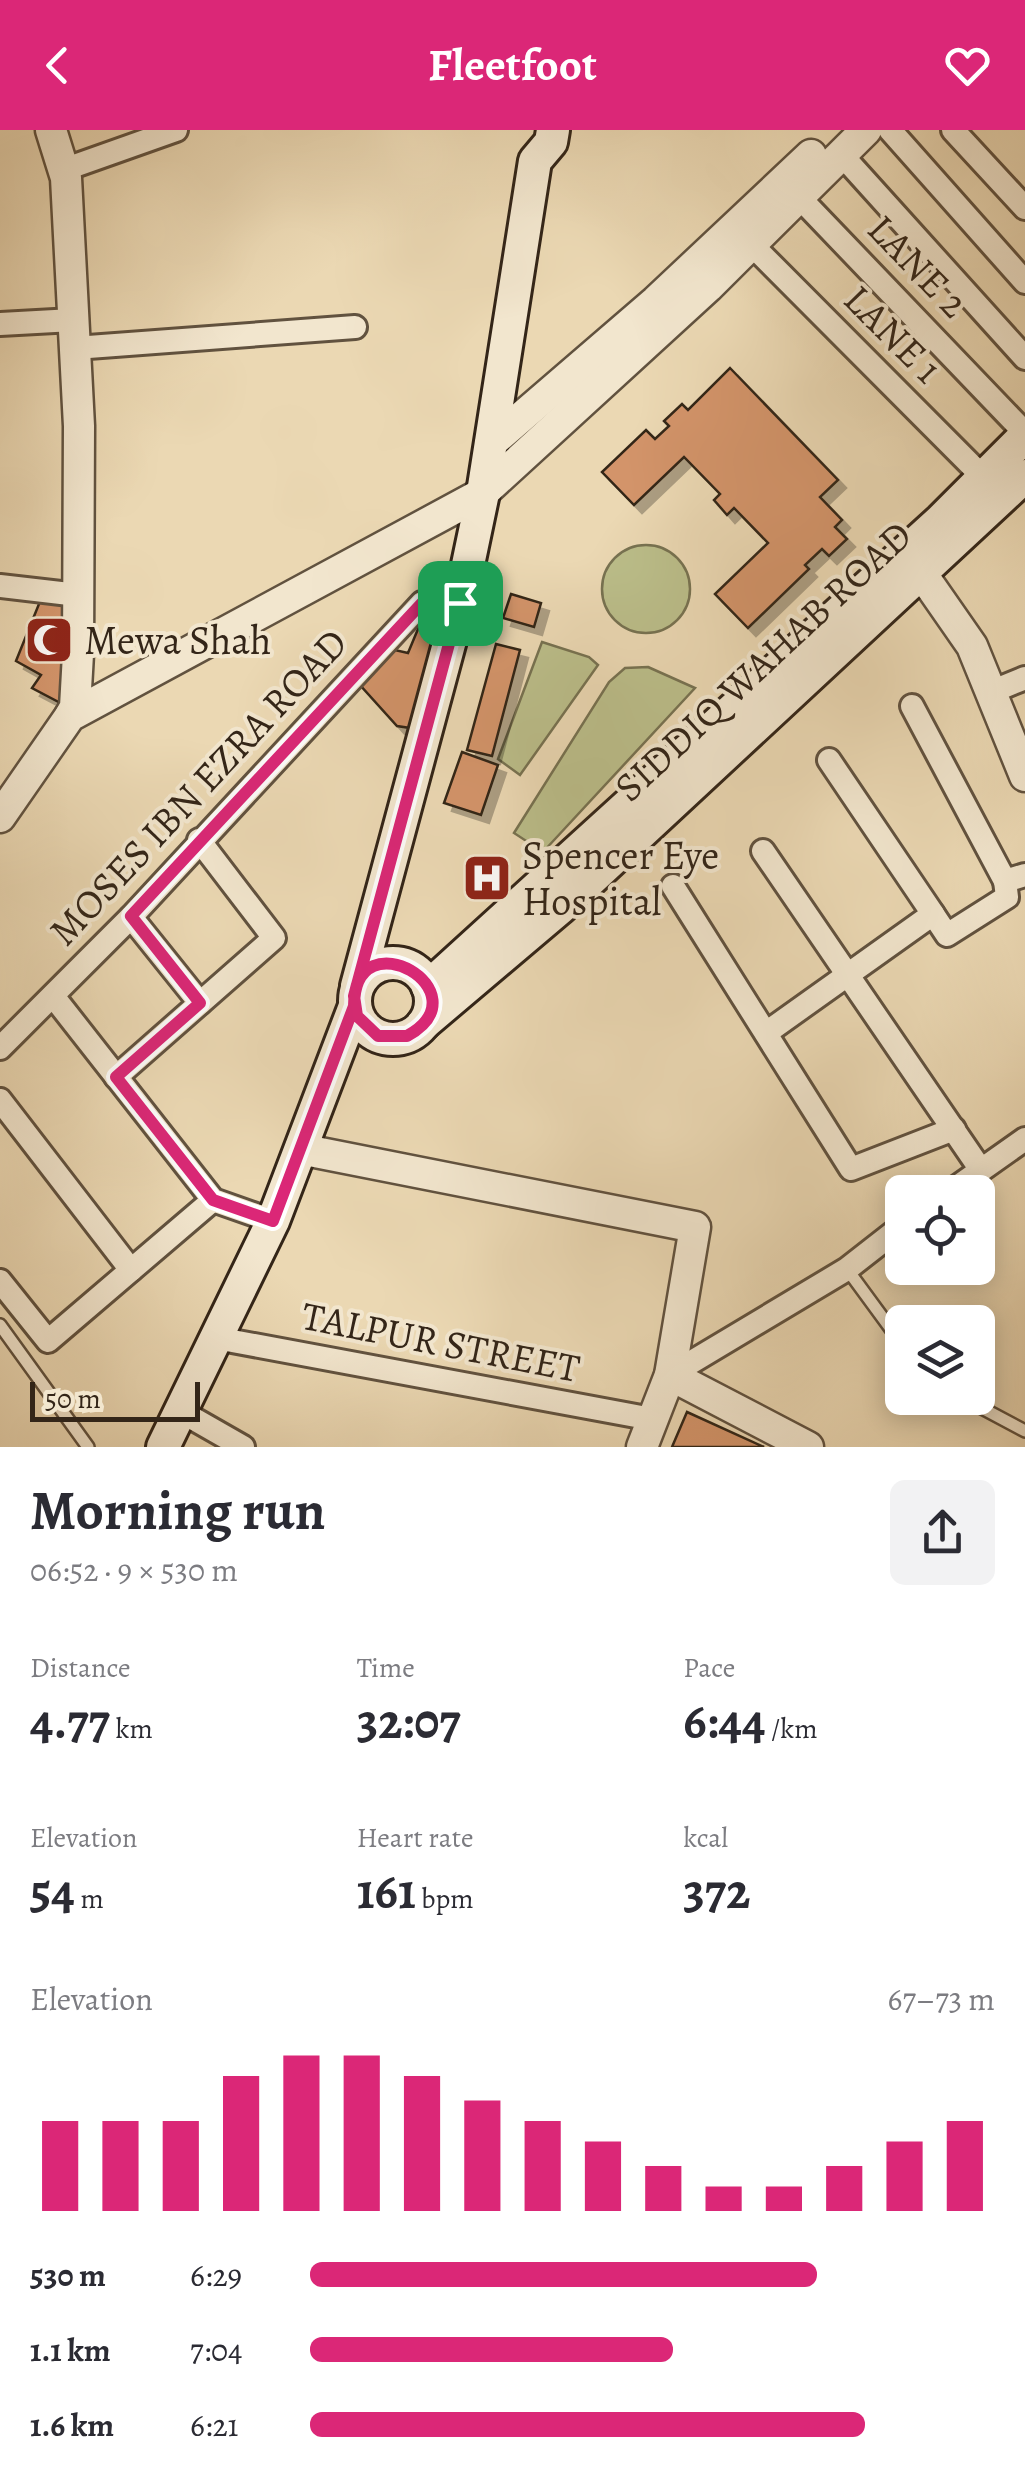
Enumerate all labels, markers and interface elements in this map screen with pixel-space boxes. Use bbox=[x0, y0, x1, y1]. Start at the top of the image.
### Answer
text: Fleetfoot bbox=[428, 34, 597, 96]
icon: back bbox=[30, 38, 85, 93]
icon: heart bbox=[940, 38, 995, 93]
street label: LANE 2 bbox=[855, 202, 981, 330]
street label: LANE 1 bbox=[832, 273, 954, 395]
street label: SIDDIQ WAHAB ROAD bbox=[602, 508, 924, 814]
pin bbox=[418, 561, 503, 646]
icon: arrive bbox=[433, 576, 488, 631]
place label: Mewa Shah bbox=[84, 613, 271, 668]
mosque icon: Mewa Shah bbox=[23, 614, 75, 666]
street label: MOSES IBN EZRA ROAD bbox=[36, 616, 360, 958]
place label: Spencer Eye Hospital bbox=[522, 828, 719, 929]
hospital icon: Spencer Eye Hospital bbox=[461, 852, 513, 904]
map controls bbox=[885, 1175, 995, 1415]
button: locate bbox=[885, 1175, 995, 1285]
street label: TALPUR STREET bbox=[297, 1288, 585, 1396]
button: layers bbox=[885, 1305, 995, 1415]
scale bar bbox=[30, 1377, 200, 1422]
text: 50 m bbox=[45, 1380, 101, 1418]
text: Morning run bbox=[30, 1473, 325, 1548]
button: share bbox=[890, 1480, 995, 1585]
text: 06:52 · 9 × 530 m bbox=[30, 1548, 238, 1592]
text: Distance bbox=[30, 1649, 130, 1687]
text: Time bbox=[357, 1649, 415, 1687]
text: Pace bbox=[683, 1649, 735, 1687]
text: 4.77 bbox=[30, 1687, 110, 1755]
text: 32:07 bbox=[357, 1687, 461, 1755]
text: 6:44 bbox=[683, 1687, 766, 1755]
text: km bbox=[110, 1710, 153, 1748]
text: /km bbox=[766, 1710, 818, 1748]
text: Elevation bbox=[30, 1819, 137, 1857]
text: Heart rate bbox=[357, 1819, 474, 1857]
text: kcal bbox=[683, 1819, 728, 1857]
text: 54 bbox=[30, 1857, 75, 1925]
text: 161 bbox=[357, 1857, 416, 1925]
text: 372 bbox=[683, 1857, 750, 1925]
text: m bbox=[75, 1880, 104, 1918]
text: bpm bbox=[416, 1880, 474, 1918]
text: Elevation bbox=[30, 1977, 153, 2021]
text: 67–73 m bbox=[888, 1977, 995, 2021]
text: 530 m bbox=[30, 2253, 106, 2297]
text: 6:29 bbox=[190, 2253, 242, 2297]
text: 1.1 km bbox=[30, 2328, 111, 2372]
text: 7:04 bbox=[190, 2328, 243, 2372]
text: 1.6 km bbox=[30, 2403, 114, 2447]
text: 6:21 bbox=[190, 2403, 239, 2447]

